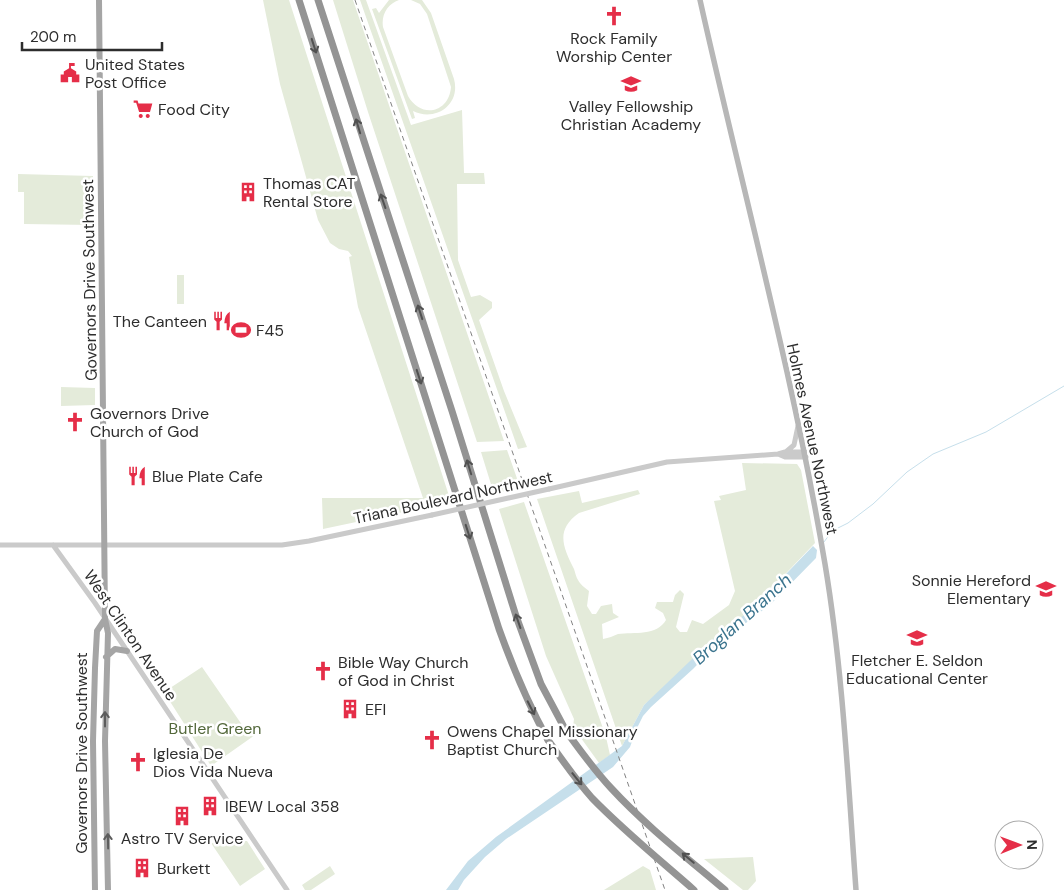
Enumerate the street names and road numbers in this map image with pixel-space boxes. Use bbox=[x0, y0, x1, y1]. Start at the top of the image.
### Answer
street label: Governors Drive Southwest bbox=[77, 179, 102, 381]
street label: Holmes Avenue Northwest bbox=[782, 342, 843, 537]
street label: Triana Boulevard Northwest bbox=[352, 466, 554, 529]
street label: West Clinton Avenue bbox=[79, 566, 182, 705]
street label: Governors Drive Southwest bbox=[71, 652, 92, 854]

